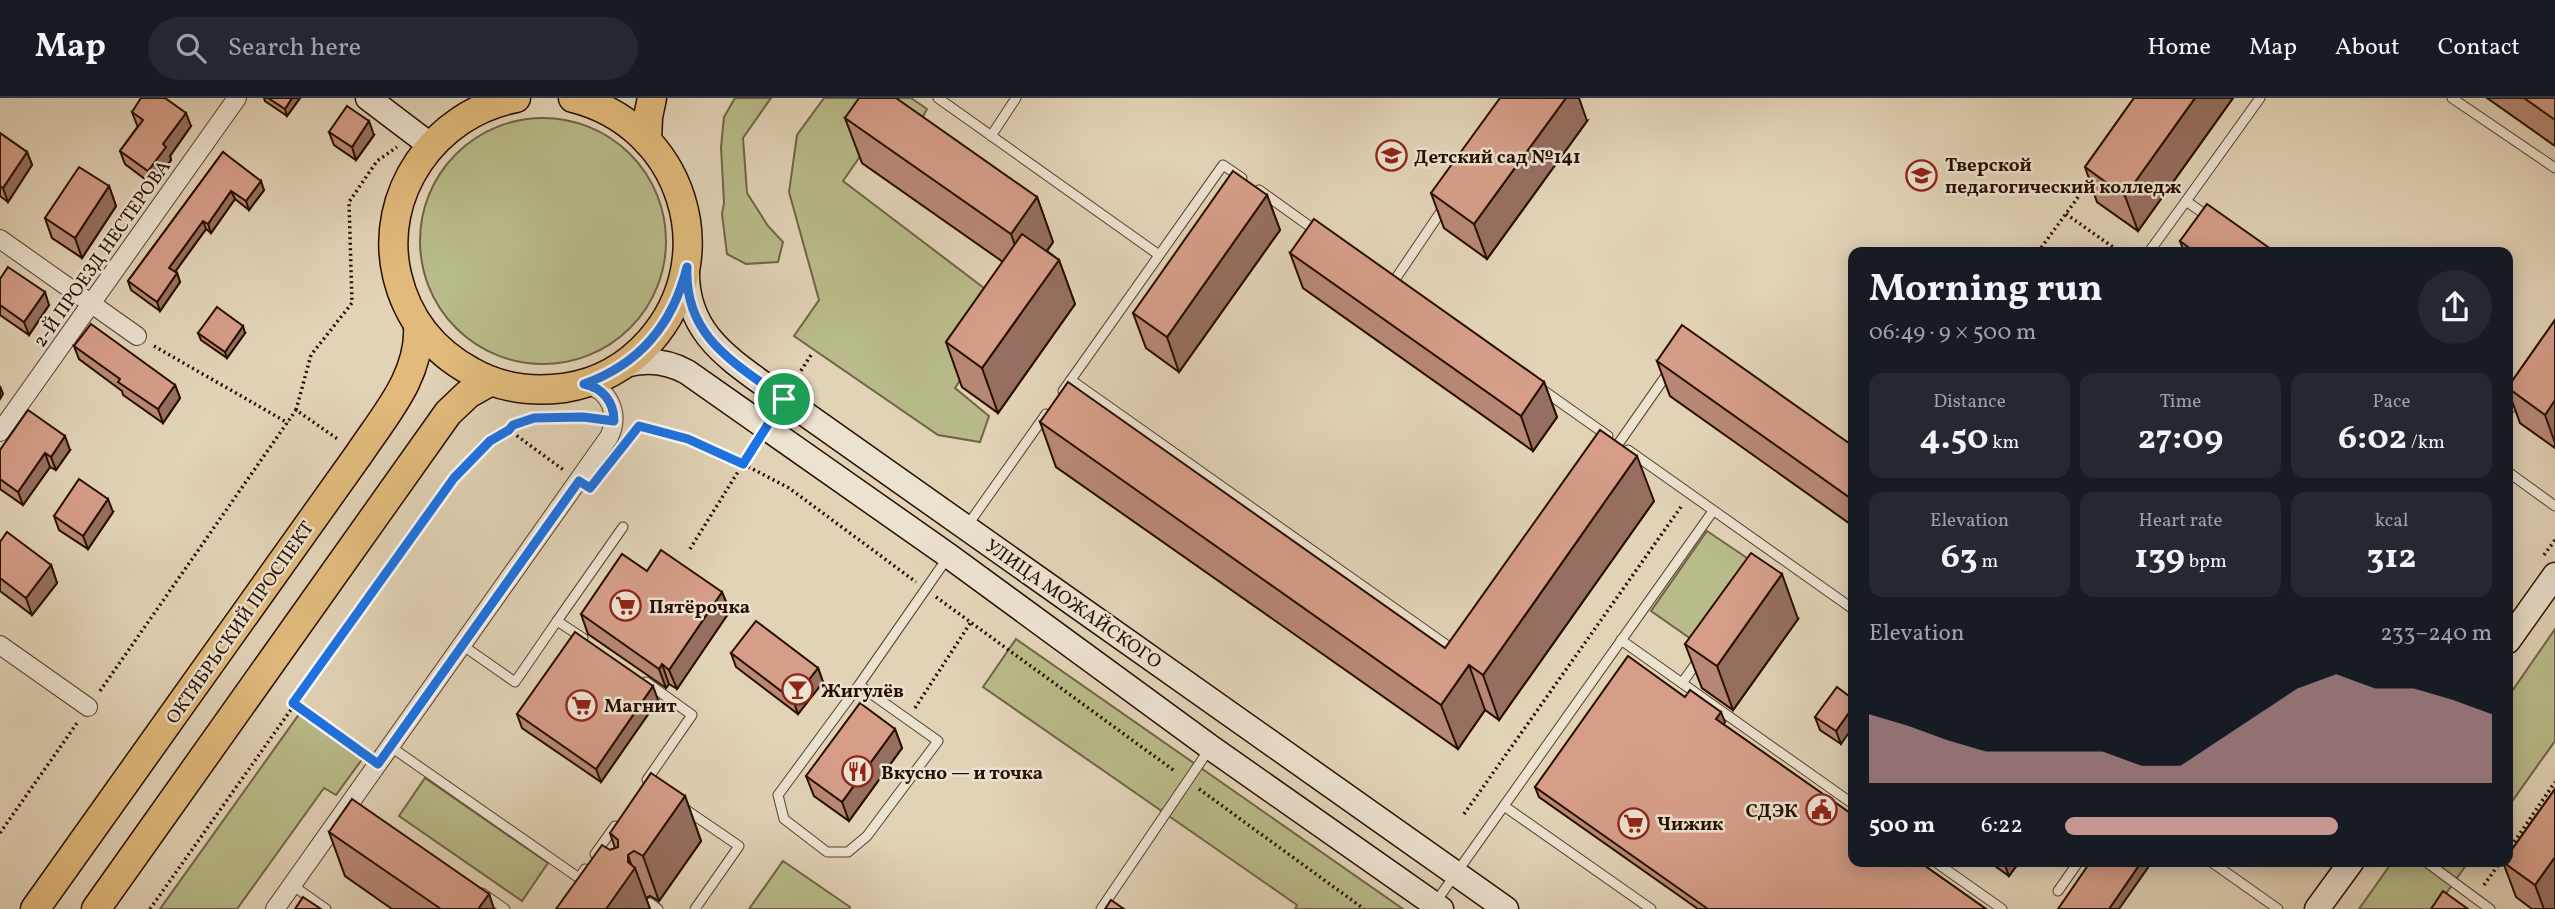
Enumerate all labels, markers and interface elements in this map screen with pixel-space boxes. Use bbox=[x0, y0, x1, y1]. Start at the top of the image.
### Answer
search box bbox=[148, 17, 638, 80]
text: Map bbox=[35, 25, 106, 71]
icon: search bbox=[172, 29, 210, 67]
text: Search here bbox=[228, 30, 361, 66]
text: Home bbox=[2147, 31, 2211, 65]
text: Map bbox=[2249, 31, 2297, 65]
text: About bbox=[2335, 31, 2400, 65]
text: Contact bbox=[2438, 31, 2520, 65]
school or university icon: Детский сад №141 bbox=[1374, 139, 1408, 173]
place label: Детский сад №141 bbox=[1414, 145, 1581, 171]
place label: Тверской педагогический колледж bbox=[1945, 153, 2182, 201]
street label: 2-Й ПРОЕЗД НЕСТЕРОВА bbox=[28, 155, 177, 353]
school or university icon: Тверской педагогический колледж bbox=[1905, 158, 1939, 192]
text: Morning run bbox=[1869, 264, 2103, 317]
button: share bbox=[2418, 270, 2492, 344]
text: 06:49 · 9 × 500 m bbox=[1869, 317, 2036, 349]
pin bbox=[754, 369, 814, 429]
icon: arrive bbox=[765, 380, 803, 418]
text: Distance bbox=[1933, 389, 2006, 415]
text: Time bbox=[2160, 389, 2201, 415]
text: Pace bbox=[2372, 389, 2411, 415]
text: 4.50 bbox=[1920, 415, 1988, 463]
text: 27:09 bbox=[2138, 415, 2223, 463]
text: 6:02 bbox=[2338, 415, 2407, 463]
text: km bbox=[1988, 430, 2019, 456]
text: /km bbox=[2407, 430, 2445, 456]
text: Elevation bbox=[1930, 508, 2009, 534]
text: Heart rate bbox=[2139, 508, 2222, 534]
text: kcal bbox=[2375, 508, 2408, 534]
street label: ОКТЯБРЬСКИЙ ПРОСПЕКТ bbox=[160, 516, 321, 730]
street label: УЛИЦА МОЖАЙСКОГО bbox=[979, 534, 1167, 676]
text: 63 bbox=[1941, 534, 1978, 582]
text: 139 bbox=[2134, 534, 2185, 582]
text: 312 bbox=[2366, 534, 2417, 582]
text: m bbox=[1978, 549, 1998, 575]
text: bpm bbox=[2185, 549, 2227, 575]
supermarket icon: Пятёрочка bbox=[609, 589, 643, 623]
place label: Пятёрочка bbox=[649, 595, 750, 621]
text: Elevation bbox=[1869, 618, 1965, 650]
text: 233–240 m bbox=[2380, 618, 2492, 650]
bar icon: Жигулёв bbox=[781, 673, 815, 707]
place label: Жигулёв bbox=[821, 679, 904, 705]
supermarket icon: Магнит bbox=[564, 688, 598, 722]
place label: Магнит bbox=[604, 694, 677, 720]
restaurant icon: Вкусно — и точка bbox=[841, 755, 875, 789]
place label: Вкусно — и точка bbox=[881, 761, 1043, 787]
public building icon: СДЭК bbox=[1804, 793, 1838, 827]
place label: СДЭК bbox=[1746, 799, 1798, 825]
supermarket icon: Чижик bbox=[1617, 806, 1651, 840]
text: 500 m bbox=[1869, 810, 1935, 842]
text: 6:22 bbox=[1981, 810, 2023, 842]
place label: Чижик bbox=[1657, 812, 1724, 838]

